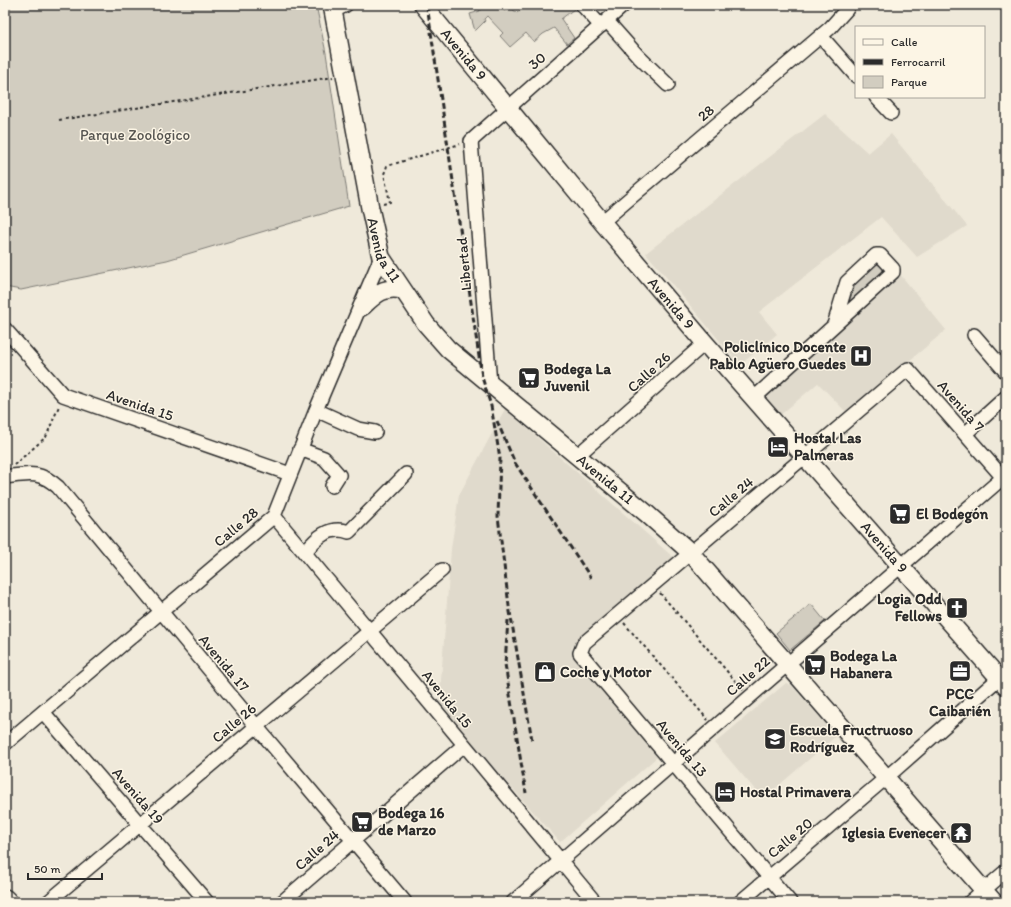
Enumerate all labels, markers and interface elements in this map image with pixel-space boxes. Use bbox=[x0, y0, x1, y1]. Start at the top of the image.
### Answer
street label: Avenida 9 bbox=[437, 25, 491, 84]
legend bbox=[855, 26, 985, 98]
text: Calle bbox=[891, 35, 918, 49]
street label: 30 bbox=[525, 48, 549, 74]
text: Ferrocarril bbox=[891, 55, 946, 69]
text: Parque bbox=[891, 75, 927, 89]
street label: 28 bbox=[694, 101, 718, 125]
park label: Parque Zoológico bbox=[80, 126, 190, 144]
street label: Avenida 11 bbox=[363, 216, 404, 286]
street label: Libertad bbox=[453, 236, 475, 292]
street label: Avenida 9 bbox=[644, 274, 698, 333]
place label: Policlínico Docente Pablo Agüero Guedes bbox=[710, 338, 846, 374]
hospital icon: Policlínico Docente Pablo Agüero Guedes bbox=[848, 343, 874, 369]
street label: Calle 26 bbox=[624, 348, 674, 396]
place label: Bodega La Juvenil bbox=[543, 360, 611, 395]
supermarket icon: Bodega La Juvenil bbox=[516, 365, 542, 391]
street label: Avenida 7 bbox=[934, 377, 989, 436]
street label: Avenida 15 bbox=[104, 385, 176, 425]
place label: Hostal Las Palmeras bbox=[794, 429, 862, 464]
hotel icon: Hostal Las Palmeras bbox=[765, 434, 791, 460]
street label: Avenida 11 bbox=[573, 450, 637, 508]
street label: Calle 24 bbox=[705, 473, 757, 521]
supermarket icon: El Bodegón bbox=[887, 501, 913, 527]
street label: Calle 28 bbox=[210, 503, 262, 551]
place label: El Bodegón bbox=[916, 505, 989, 524]
street label: Avenida 9 bbox=[857, 518, 912, 577]
place label: Logia Odd Fellows bbox=[877, 590, 943, 625]
church icon: Logia Odd Fellows bbox=[944, 595, 970, 621]
street label: Avenida 17 bbox=[195, 631, 253, 696]
place label: Bodega La Habanera bbox=[830, 647, 897, 682]
street label: Calle 22 bbox=[722, 652, 774, 700]
supermarket icon: Bodega La Habanera bbox=[802, 652, 828, 678]
office icon: PCC Caibarién bbox=[947, 658, 973, 684]
shop icon: Coche y Motor bbox=[532, 659, 558, 685]
place label: Coche y Motor bbox=[560, 663, 652, 682]
street label: Avenida 15 bbox=[418, 666, 476, 732]
place label: PCC Caibarién bbox=[929, 685, 992, 720]
street label: Calle 26 bbox=[208, 699, 260, 747]
street label: Avenida 13 bbox=[653, 715, 711, 781]
place label: Escuela Fructruoso Rodríguez bbox=[790, 721, 913, 757]
school or university icon: Escuela Fructruoso Rodríguez bbox=[762, 726, 788, 752]
street label: Avenida 19 bbox=[108, 764, 168, 828]
hotel icon: Hostal Primavera bbox=[712, 779, 738, 805]
place label: Hostal Primavera bbox=[740, 783, 852, 801]
place label: Bodega 16 de Marzo bbox=[378, 804, 445, 839]
supermarket icon: Bodega 16 de Marzo bbox=[349, 809, 375, 835]
street label: Calle 20 bbox=[764, 814, 816, 862]
temple icon: Iglesia Evenecer bbox=[948, 820, 974, 846]
place label: Iglesia Evenecer bbox=[842, 824, 947, 843]
street label: Calle 24 bbox=[291, 826, 343, 874]
scale bar bbox=[28, 855, 102, 881]
text: 50 m bbox=[34, 862, 60, 876]

